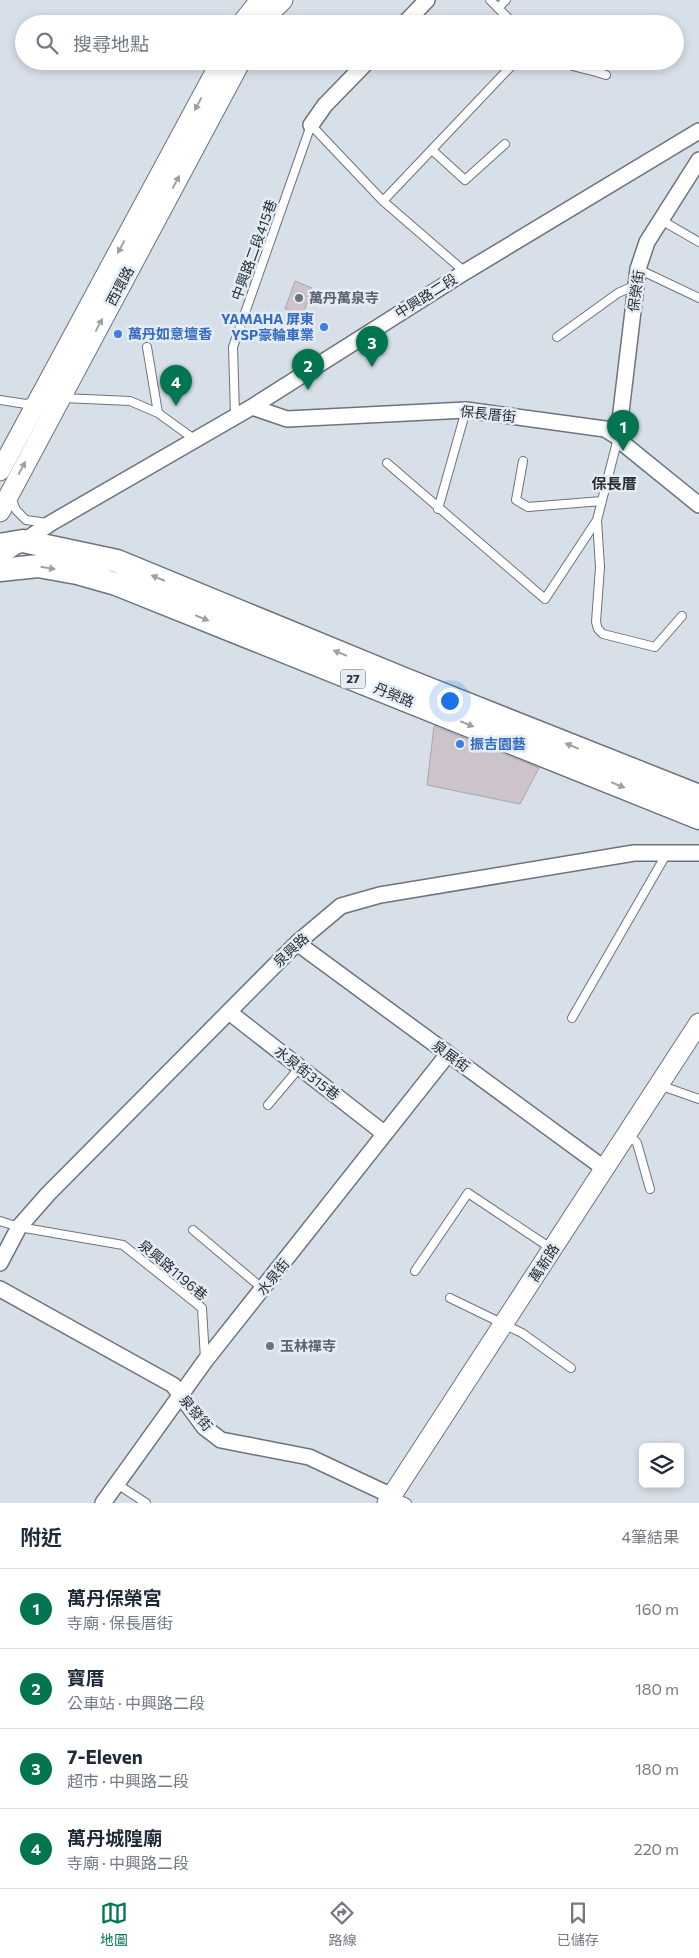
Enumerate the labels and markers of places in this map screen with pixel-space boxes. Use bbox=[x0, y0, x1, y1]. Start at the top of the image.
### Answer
place label: 萬丹萬泉寺 bbox=[309, 289, 379, 306]
marker: 萬丹萬泉寺 bbox=[293, 292, 305, 304]
place label: YAMAHA 屏東 YSP豪輪車業 bbox=[221, 310, 314, 343]
marker: YAMAHA 屏東 YSP豪輪車業 bbox=[318, 321, 330, 333]
place label: 萬丹如意壇香 bbox=[128, 325, 212, 342]
pin: 3 bbox=[356, 326, 388, 367]
marker: 萬丹如意壇香 bbox=[112, 328, 124, 340]
pin: 2 bbox=[292, 349, 324, 390]
pin: 4 bbox=[160, 365, 192, 406]
pin: 1 bbox=[607, 410, 639, 451]
place label: 振吉園藝 bbox=[470, 735, 526, 752]
marker: 振吉園藝 bbox=[454, 738, 466, 750]
place label: 玉林禪寺 bbox=[280, 1337, 336, 1354]
marker: 玉林禪寺 bbox=[264, 1340, 276, 1352]

